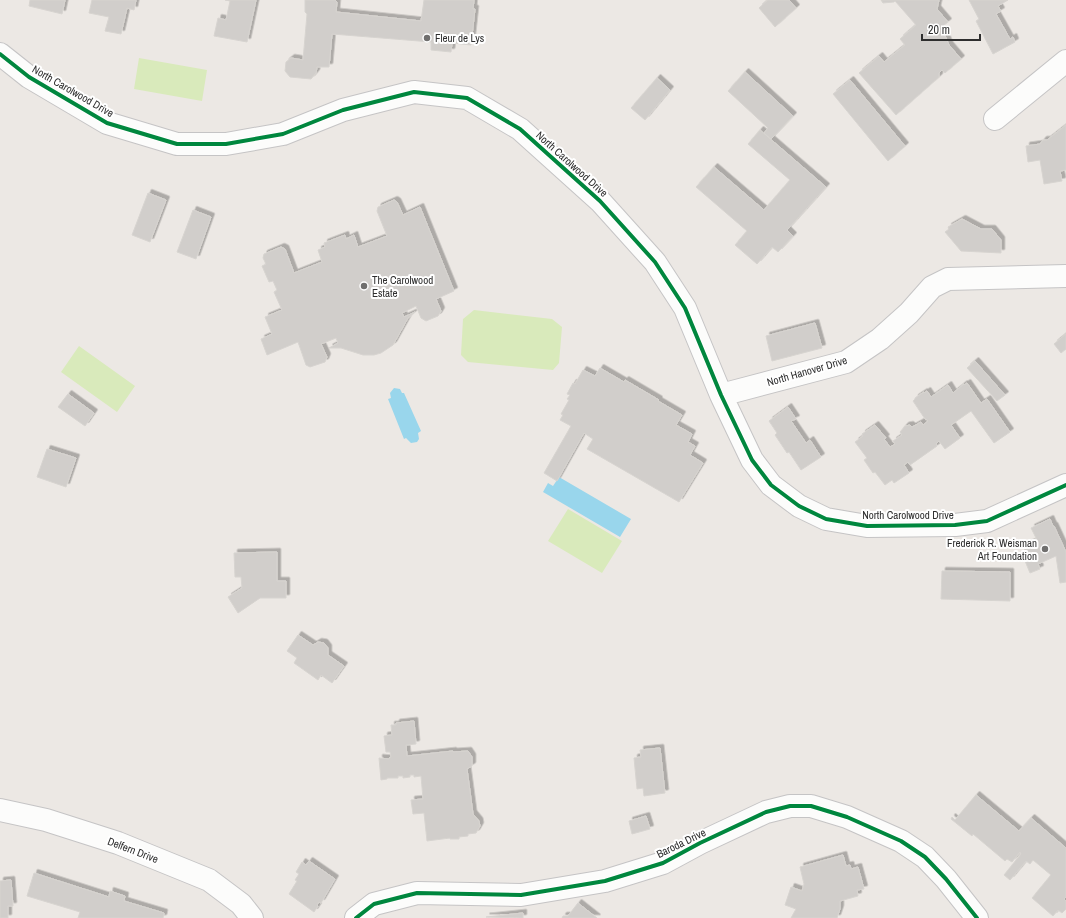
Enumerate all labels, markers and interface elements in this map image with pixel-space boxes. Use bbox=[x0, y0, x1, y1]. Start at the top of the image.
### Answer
scale bar bbox=[922, 16, 980, 42]
text: 20 m bbox=[928, 22, 950, 38]
place label: Fleur de Lys bbox=[435, 31, 485, 45]
marker: Fleur de Lys bbox=[422, 33, 432, 43]
street label: North Carolwood Drive bbox=[30, 62, 116, 120]
street label: North Carolwood Drive bbox=[533, 128, 611, 200]
place label: The Carolwood Estate bbox=[372, 273, 433, 300]
marker: The Carolwood Estate bbox=[359, 281, 369, 291]
street label: North Hanover Drive bbox=[765, 353, 849, 389]
street label: North Carolwood Drive bbox=[862, 508, 954, 522]
place label: Frederick R. Weisman Art Foundation bbox=[947, 536, 1037, 563]
marker: Frederick R. Weisman Art Foundation bbox=[1040, 544, 1050, 554]
street label: Baroda Drive bbox=[654, 825, 708, 861]
street label: Delfern Drive bbox=[106, 834, 160, 866]

